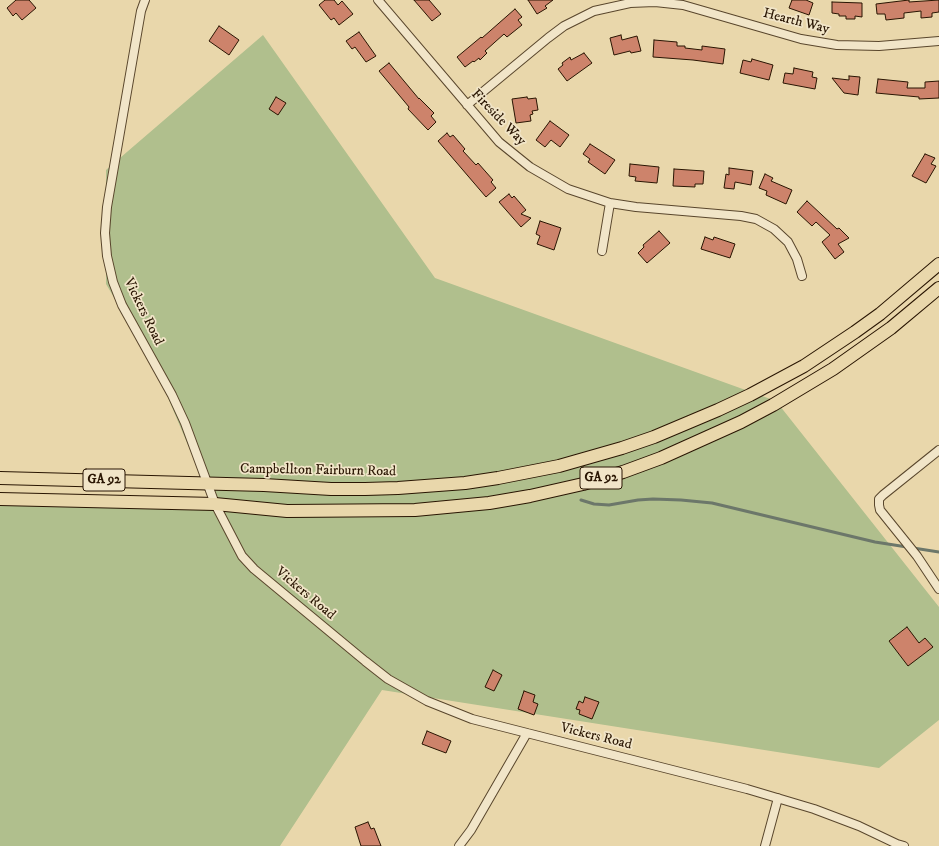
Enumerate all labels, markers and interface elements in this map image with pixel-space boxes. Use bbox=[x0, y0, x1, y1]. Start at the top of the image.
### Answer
street label: Hearth Way bbox=[761, 6, 831, 38]
street label: Fireside Way bbox=[467, 86, 529, 150]
street label: Vickers Road bbox=[119, 276, 167, 348]
street label: Campbellton Fairburn Road bbox=[240, 461, 396, 481]
road number: GA 92 bbox=[580, 467, 622, 489]
road number: GA 92 bbox=[83, 469, 125, 491]
street label: Vickers Road bbox=[272, 564, 338, 624]
street label: Vickers Road bbox=[559, 720, 633, 754]

